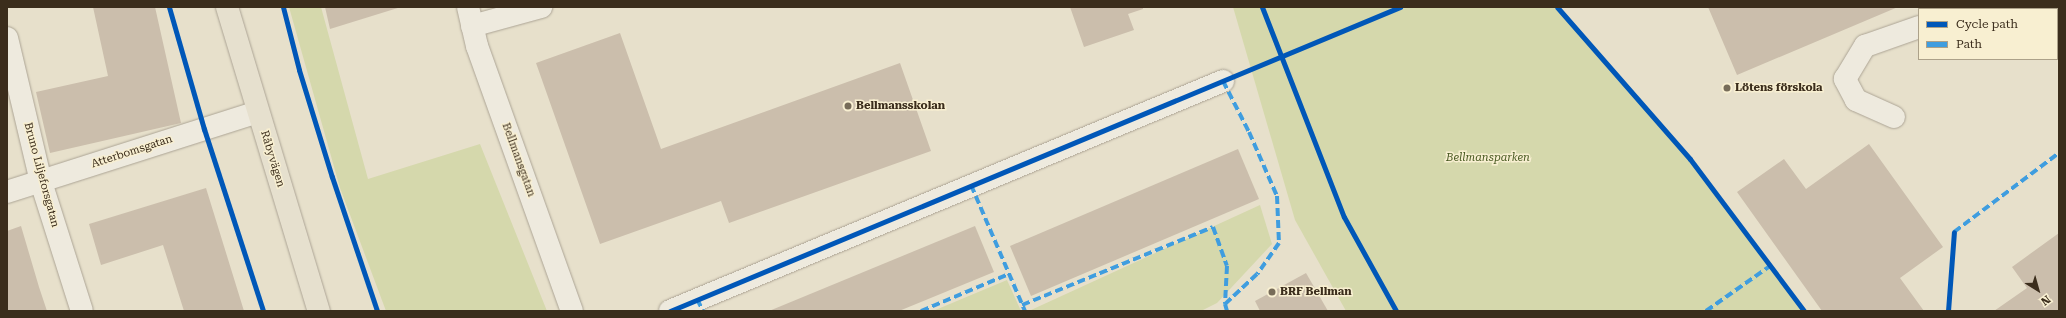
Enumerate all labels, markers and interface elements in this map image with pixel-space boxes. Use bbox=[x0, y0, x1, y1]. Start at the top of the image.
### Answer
legend bbox=[1918, 8, 2058, 60]
text: Cycle path bbox=[1956, 17, 2018, 31]
text: Path bbox=[1956, 37, 1982, 51]
place label: Lötens förskola bbox=[1735, 81, 1823, 95]
marker: Lötens förskola bbox=[1722, 83, 1732, 93]
place label: Bellmansskolan bbox=[856, 99, 945, 113]
marker: Bellmansskolan bbox=[843, 101, 853, 111]
street label: Bruno Liljeforsgatan bbox=[21, 121, 61, 229]
street label: Bellmansgatan bbox=[499, 121, 537, 199]
street label: Råbyvägen bbox=[257, 129, 287, 189]
street label: Atterbomsgatan bbox=[90, 133, 174, 171]
park label: Bellmansparken bbox=[1446, 151, 1530, 165]
north arrow bbox=[2018, 270, 2058, 310]
place label: BRF Bellman bbox=[1280, 285, 1352, 299]
marker: BRF Bellman bbox=[1267, 287, 1277, 297]
text: N bbox=[2038, 292, 2053, 308]

